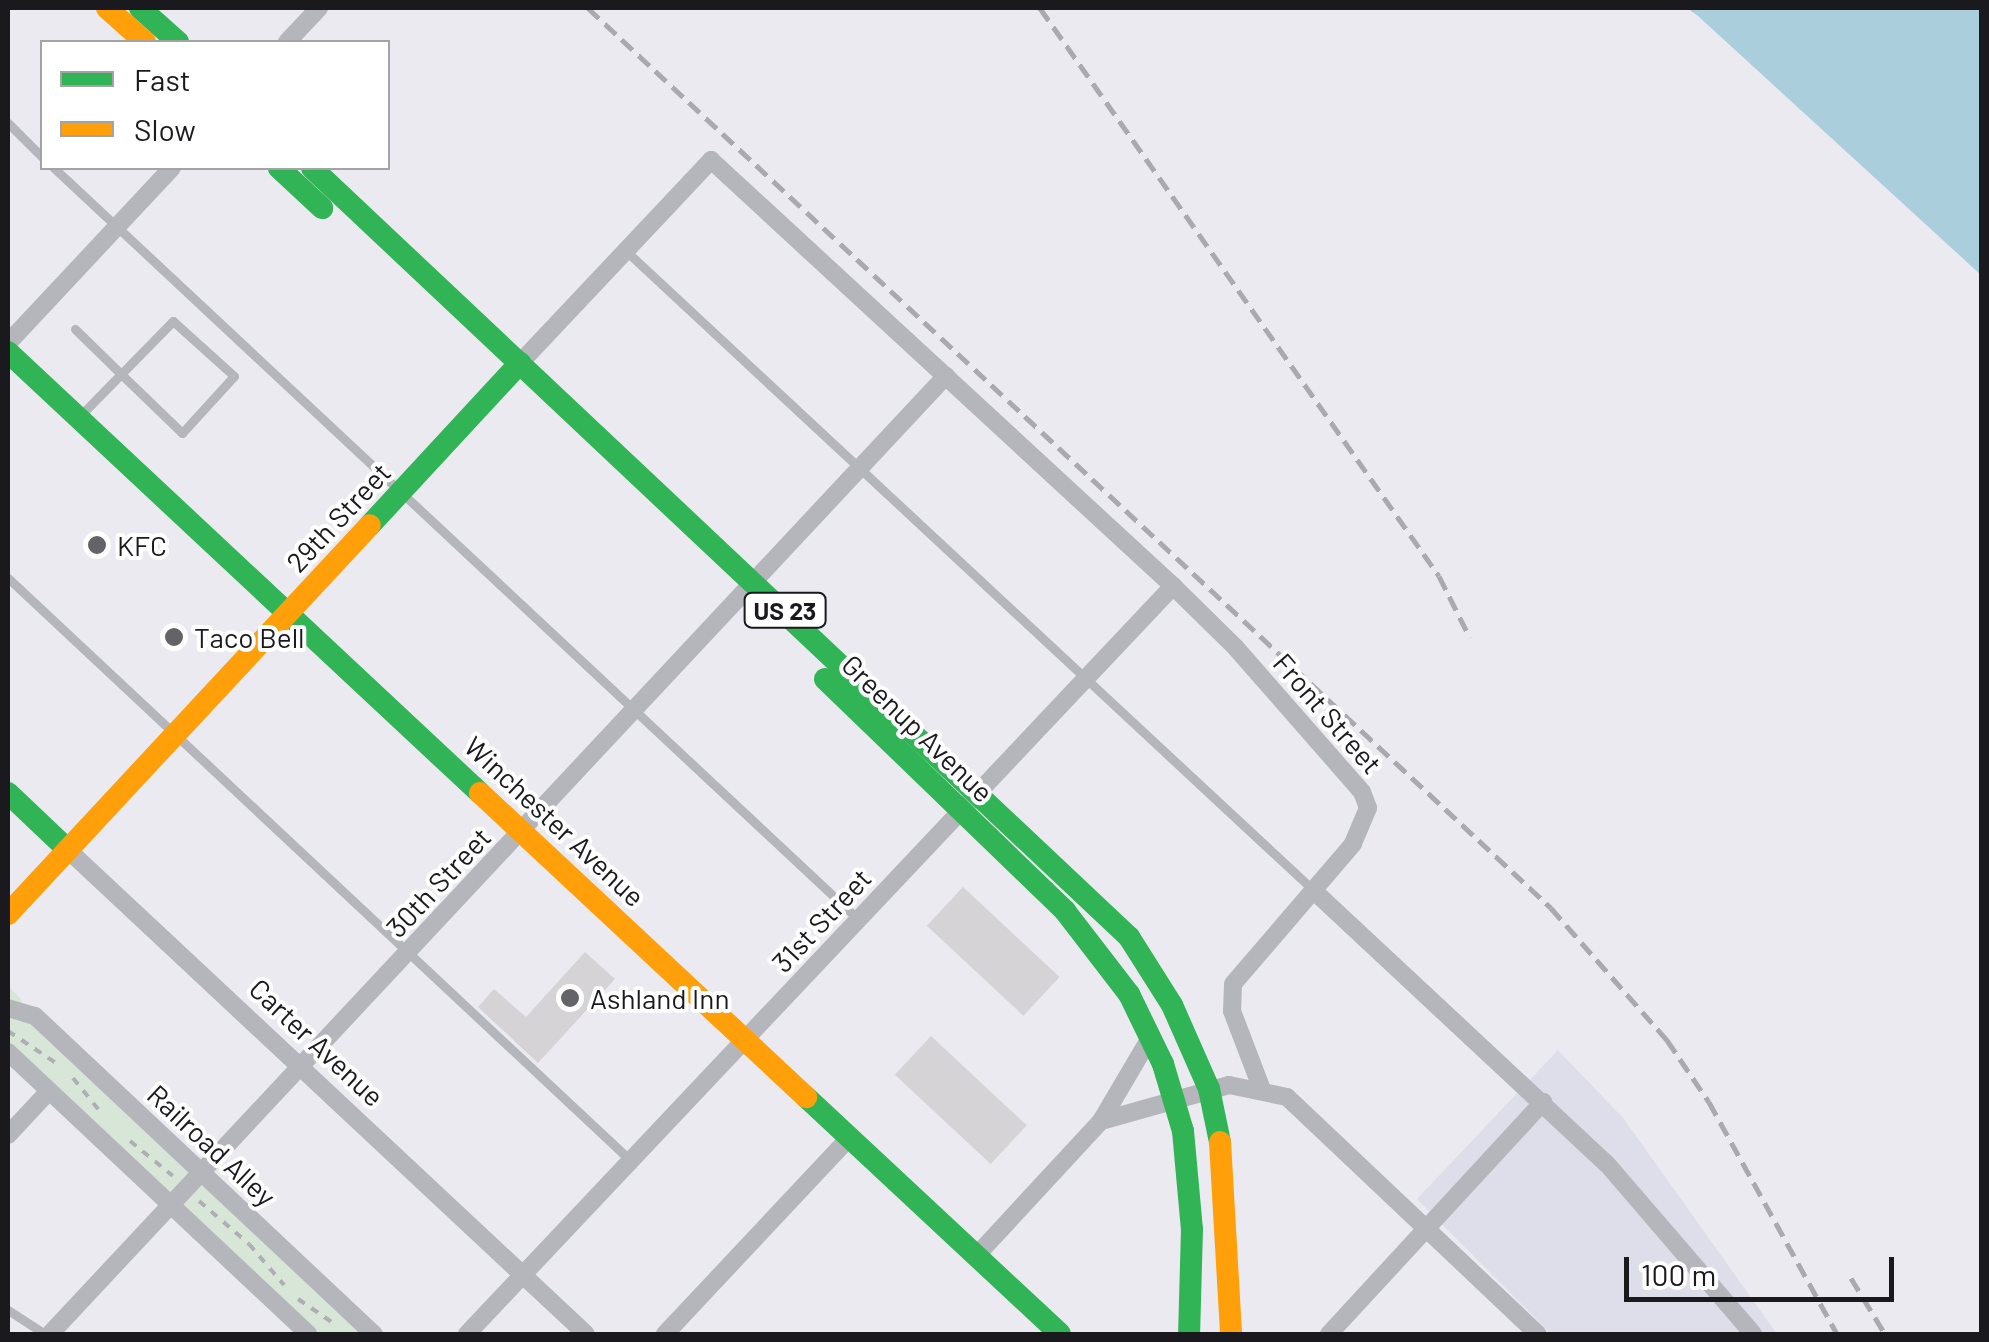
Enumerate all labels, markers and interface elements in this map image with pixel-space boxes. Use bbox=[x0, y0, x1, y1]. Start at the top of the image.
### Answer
legend bbox=[40, 40, 390, 170]
text: Fast bbox=[134, 61, 191, 97]
text: Slow bbox=[134, 111, 196, 147]
street label: 29th Street bbox=[279, 455, 397, 579]
place label: KFC bbox=[117, 528, 167, 562]
marker: KFC bbox=[86, 534, 108, 556]
road number: US 23 bbox=[742, 590, 828, 630]
place label: Taco Bell bbox=[194, 620, 305, 654]
marker: Taco Bell bbox=[163, 626, 185, 648]
street label: Front Street bbox=[1267, 646, 1389, 780]
street label: Greenup Avenue bbox=[835, 647, 1001, 809]
street label: Winchester Avenue bbox=[458, 729, 652, 913]
street label: 30th Street bbox=[379, 820, 497, 944]
street label: 31st Street bbox=[764, 861, 878, 979]
street label: Carter Avenue bbox=[243, 971, 391, 1113]
place label: Ashland Inn bbox=[590, 981, 730, 1015]
marker: Ashland Inn bbox=[559, 987, 581, 1009]
street label: Railroad Alley bbox=[141, 1077, 283, 1213]
scale bar bbox=[1629, 1237, 1899, 1299]
text: 100 m bbox=[1641, 1256, 1716, 1292]

